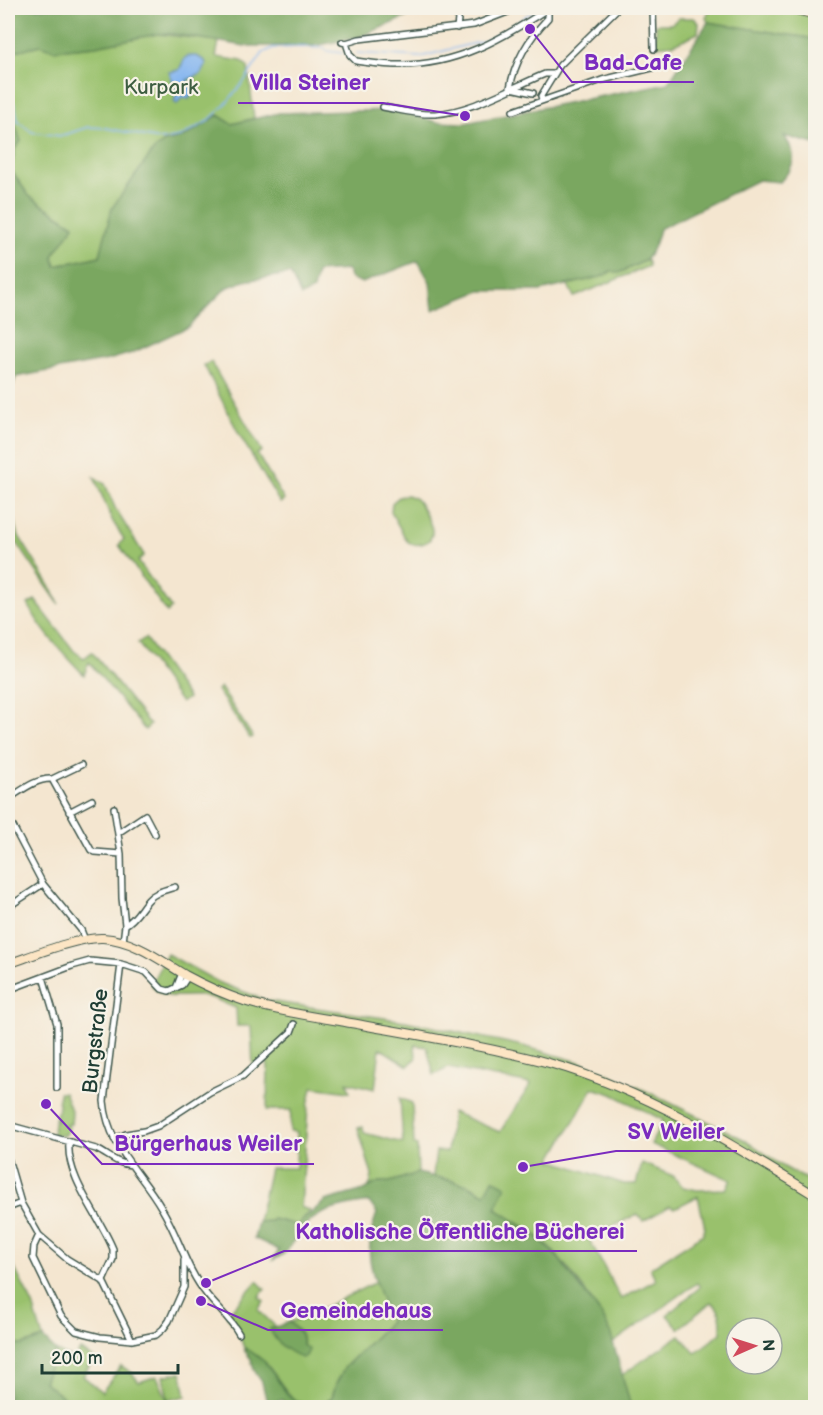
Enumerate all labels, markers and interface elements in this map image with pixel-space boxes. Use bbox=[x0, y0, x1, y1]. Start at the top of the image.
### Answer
callout: Bad-Cafe bbox=[572, 42, 694, 82]
text: Bad-Cafe bbox=[584, 50, 682, 77]
callout: Villa Steiner bbox=[238, 63, 383, 103]
text: Villa Steiner bbox=[250, 70, 370, 97]
park label: Kurpark bbox=[124, 75, 199, 100]
street label: Burgstraße bbox=[78, 987, 113, 1095]
callout: SV Weiler bbox=[616, 1111, 737, 1151]
text: SV Weiler bbox=[627, 1119, 725, 1146]
callout: Bürgerhaus Weiler bbox=[102, 1124, 314, 1164]
text: Bürgerhaus Weiler bbox=[114, 1131, 302, 1158]
callout: Katholische Öffentliche Bücherei bbox=[284, 1211, 637, 1251]
text: Katholische Öffentliche Bücherei bbox=[295, 1217, 625, 1246]
callout: Gemeindehaus bbox=[268, 1290, 443, 1330]
text: Gemeindehaus bbox=[280, 1298, 432, 1325]
north arrow bbox=[724, 1316, 784, 1376]
scale bar bbox=[42, 1337, 178, 1375]
text: N bbox=[758, 1339, 777, 1352]
text: 200 m bbox=[51, 1348, 103, 1369]

